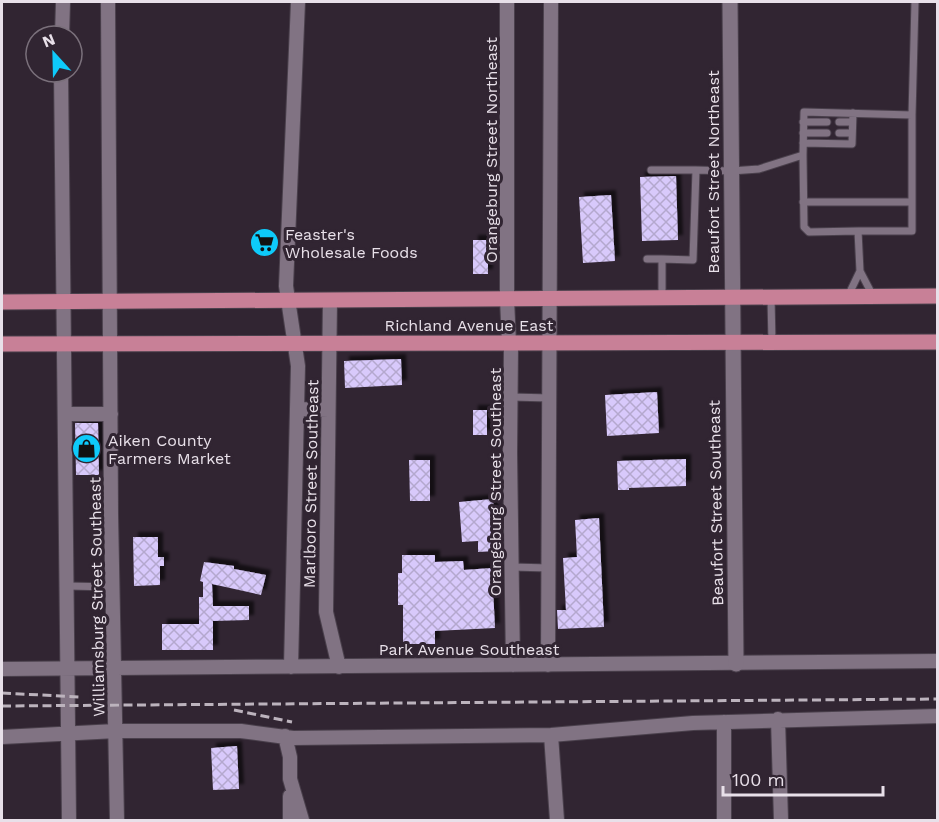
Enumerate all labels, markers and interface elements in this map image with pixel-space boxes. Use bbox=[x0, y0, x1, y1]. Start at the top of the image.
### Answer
north arrow bbox=[24, 24, 84, 84]
text: N bbox=[40, 30, 58, 52]
street label: Orangeburg Street Northeast bbox=[482, 37, 501, 263]
street label: Beaufort Street Northeast bbox=[704, 70, 723, 274]
place label: Feaster's Wholesale Foods bbox=[285, 225, 418, 262]
supermarket icon: Feaster's Wholesale Foods bbox=[248, 227, 280, 259]
street label: Richland Avenue East bbox=[385, 316, 554, 335]
street label: Orangeburg Street Southeast bbox=[486, 368, 505, 596]
street label: Marlboro Street Southeast bbox=[300, 379, 322, 588]
street label: Beaufort Street Southeast bbox=[705, 400, 727, 606]
place label: Aiken County Farmers Market bbox=[108, 431, 231, 468]
shop icon: Aiken County Farmers Market bbox=[71, 433, 103, 465]
street label: Williamsburg Street Southeast bbox=[85, 477, 109, 717]
street label: Park Avenue Southeast bbox=[379, 640, 560, 659]
scale bar bbox=[723, 759, 884, 797]
text: 100 m bbox=[732, 769, 785, 790]

